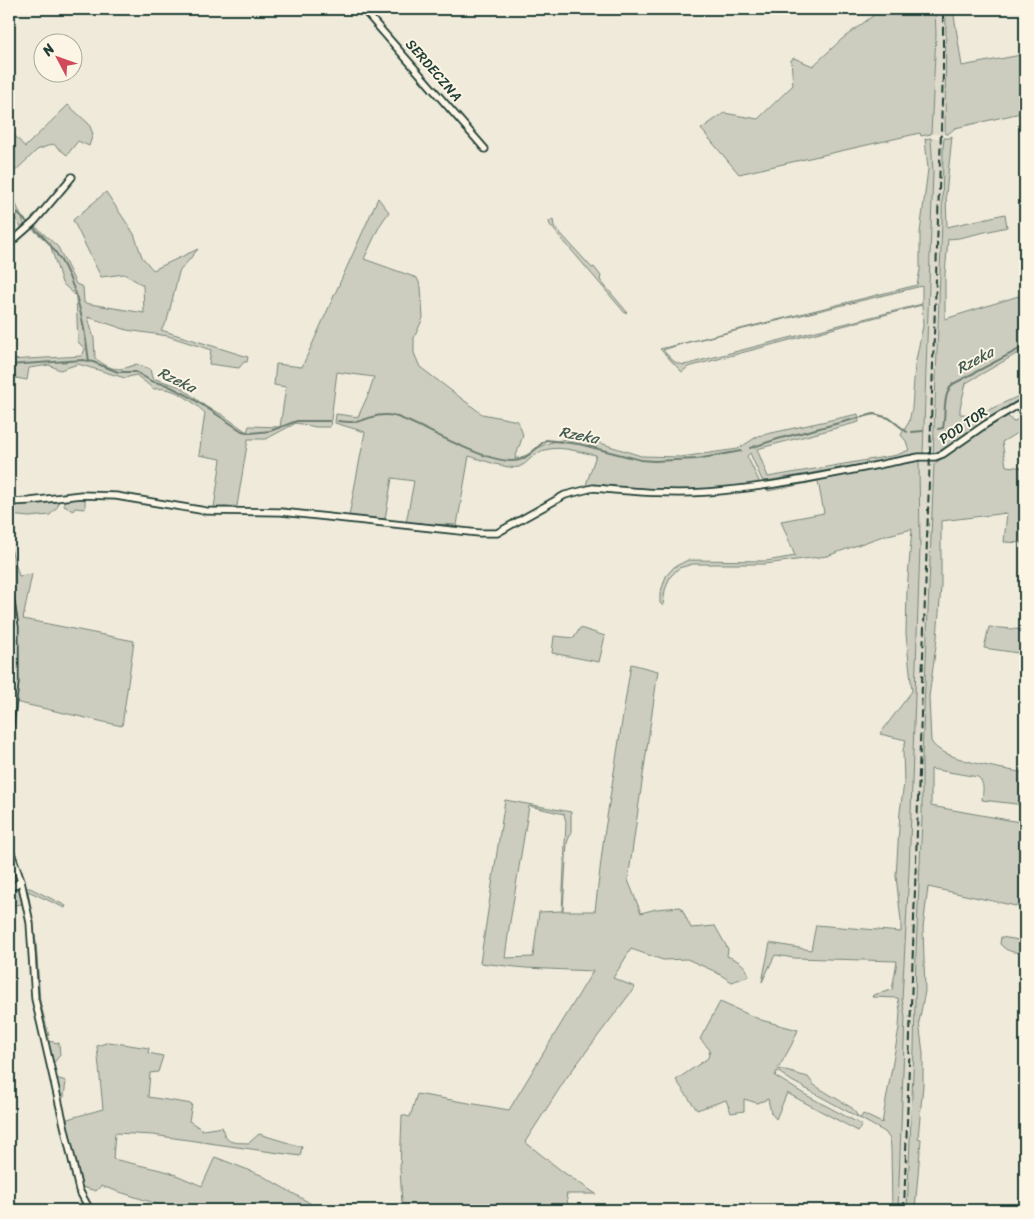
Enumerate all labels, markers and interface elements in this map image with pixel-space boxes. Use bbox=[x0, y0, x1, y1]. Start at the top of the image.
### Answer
north arrow bbox=[32, 32, 82, 82]
street label: SERDECZNA bbox=[399, 33, 468, 108]
text: N bbox=[35, 38, 61, 62]
water label: Rzeka bbox=[951, 338, 1001, 381]
water label: Rzeka bbox=[154, 360, 203, 401]
street label: POD TOR bbox=[934, 400, 993, 451]
water label: Rzeka bbox=[557, 418, 603, 452]

